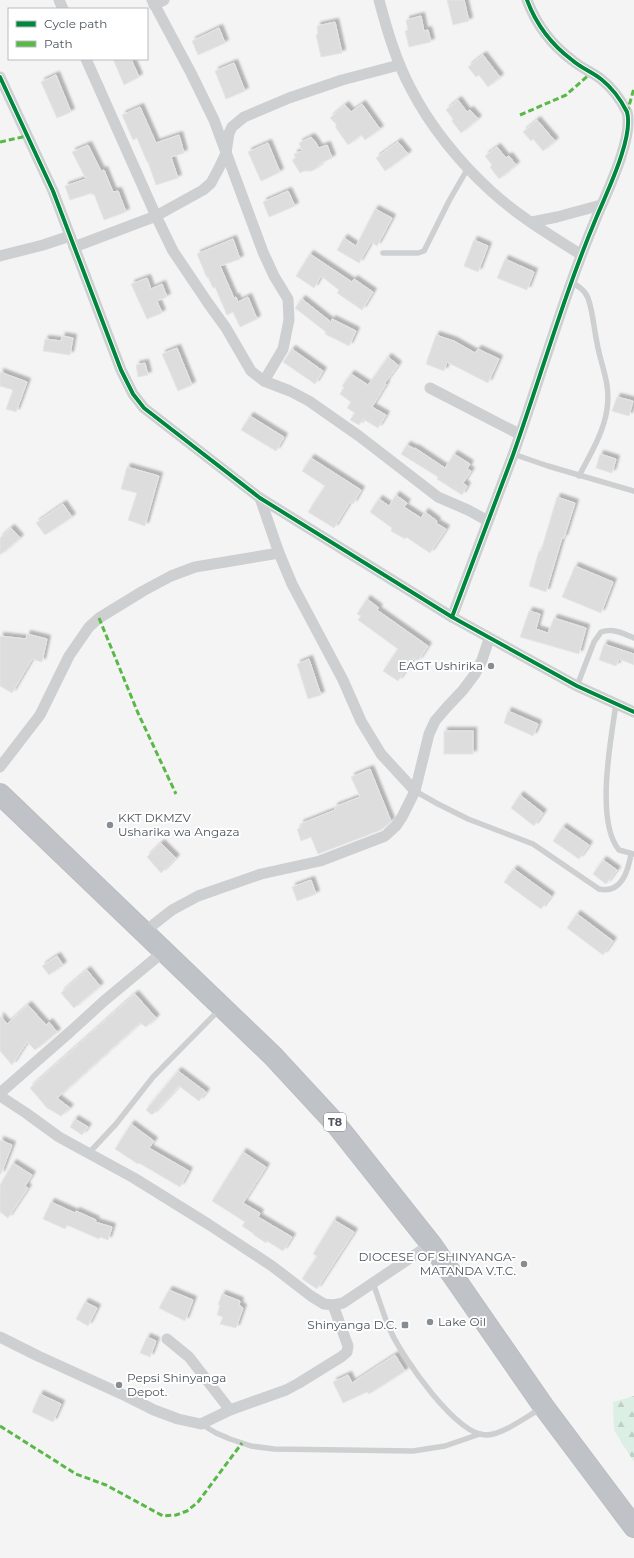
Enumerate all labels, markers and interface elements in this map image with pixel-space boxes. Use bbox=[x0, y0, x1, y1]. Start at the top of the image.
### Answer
legend bbox=[8, 8, 148, 60]
text: Cycle path bbox=[44, 16, 107, 31]
text: Path bbox=[44, 36, 73, 51]
place label: EAGT Ushirika bbox=[398, 658, 483, 673]
marker: EAGT Ushirika bbox=[486, 661, 496, 671]
place label: KKT DKMZV Usharika wa Angaza bbox=[118, 810, 240, 839]
marker: KKT DKMZV Usharika wa Angaza bbox=[105, 820, 115, 830]
road number: T8 bbox=[324, 1113, 346, 1131]
place label: DIOCESE OF SHINYANGA- MATANDA V.T.C. bbox=[358, 1249, 516, 1278]
marker: DIOCESE OF SHINYANGA- MATANDA V.T.C. bbox=[519, 1259, 529, 1269]
place label: Lake Oil bbox=[438, 1314, 486, 1329]
place label: Shinyanga D.C. bbox=[307, 1317, 397, 1332]
marker: Lake Oil bbox=[425, 1317, 435, 1327]
marker: Shinyanga D.C. bbox=[400, 1320, 410, 1330]
place label: Pepsi Shinyanga Depot. bbox=[127, 1370, 226, 1399]
marker: Pepsi Shinyanga Depot. bbox=[114, 1380, 124, 1390]

